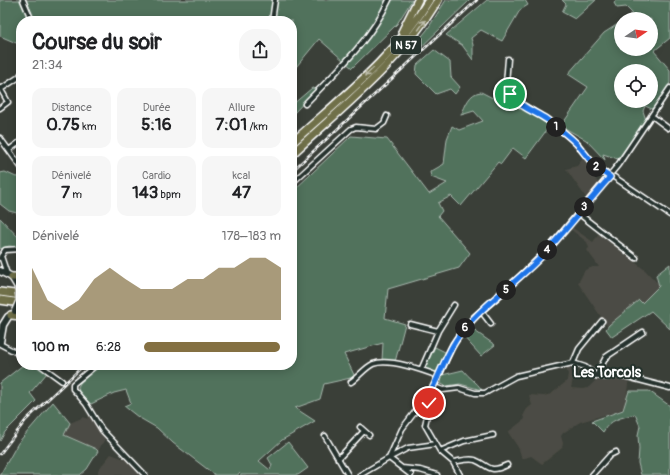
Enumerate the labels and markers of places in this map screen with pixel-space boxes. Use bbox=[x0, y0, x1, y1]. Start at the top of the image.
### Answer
pin bbox=[493, 77, 527, 111]
pin: 1 bbox=[546, 117, 566, 137]
pin: 2 bbox=[586, 157, 606, 177]
pin: 3 bbox=[574, 197, 594, 217]
pin: 4 bbox=[537, 240, 557, 260]
pin: 5 bbox=[496, 280, 516, 300]
pin: 6 bbox=[455, 318, 475, 338]
pin bbox=[412, 386, 446, 420]

